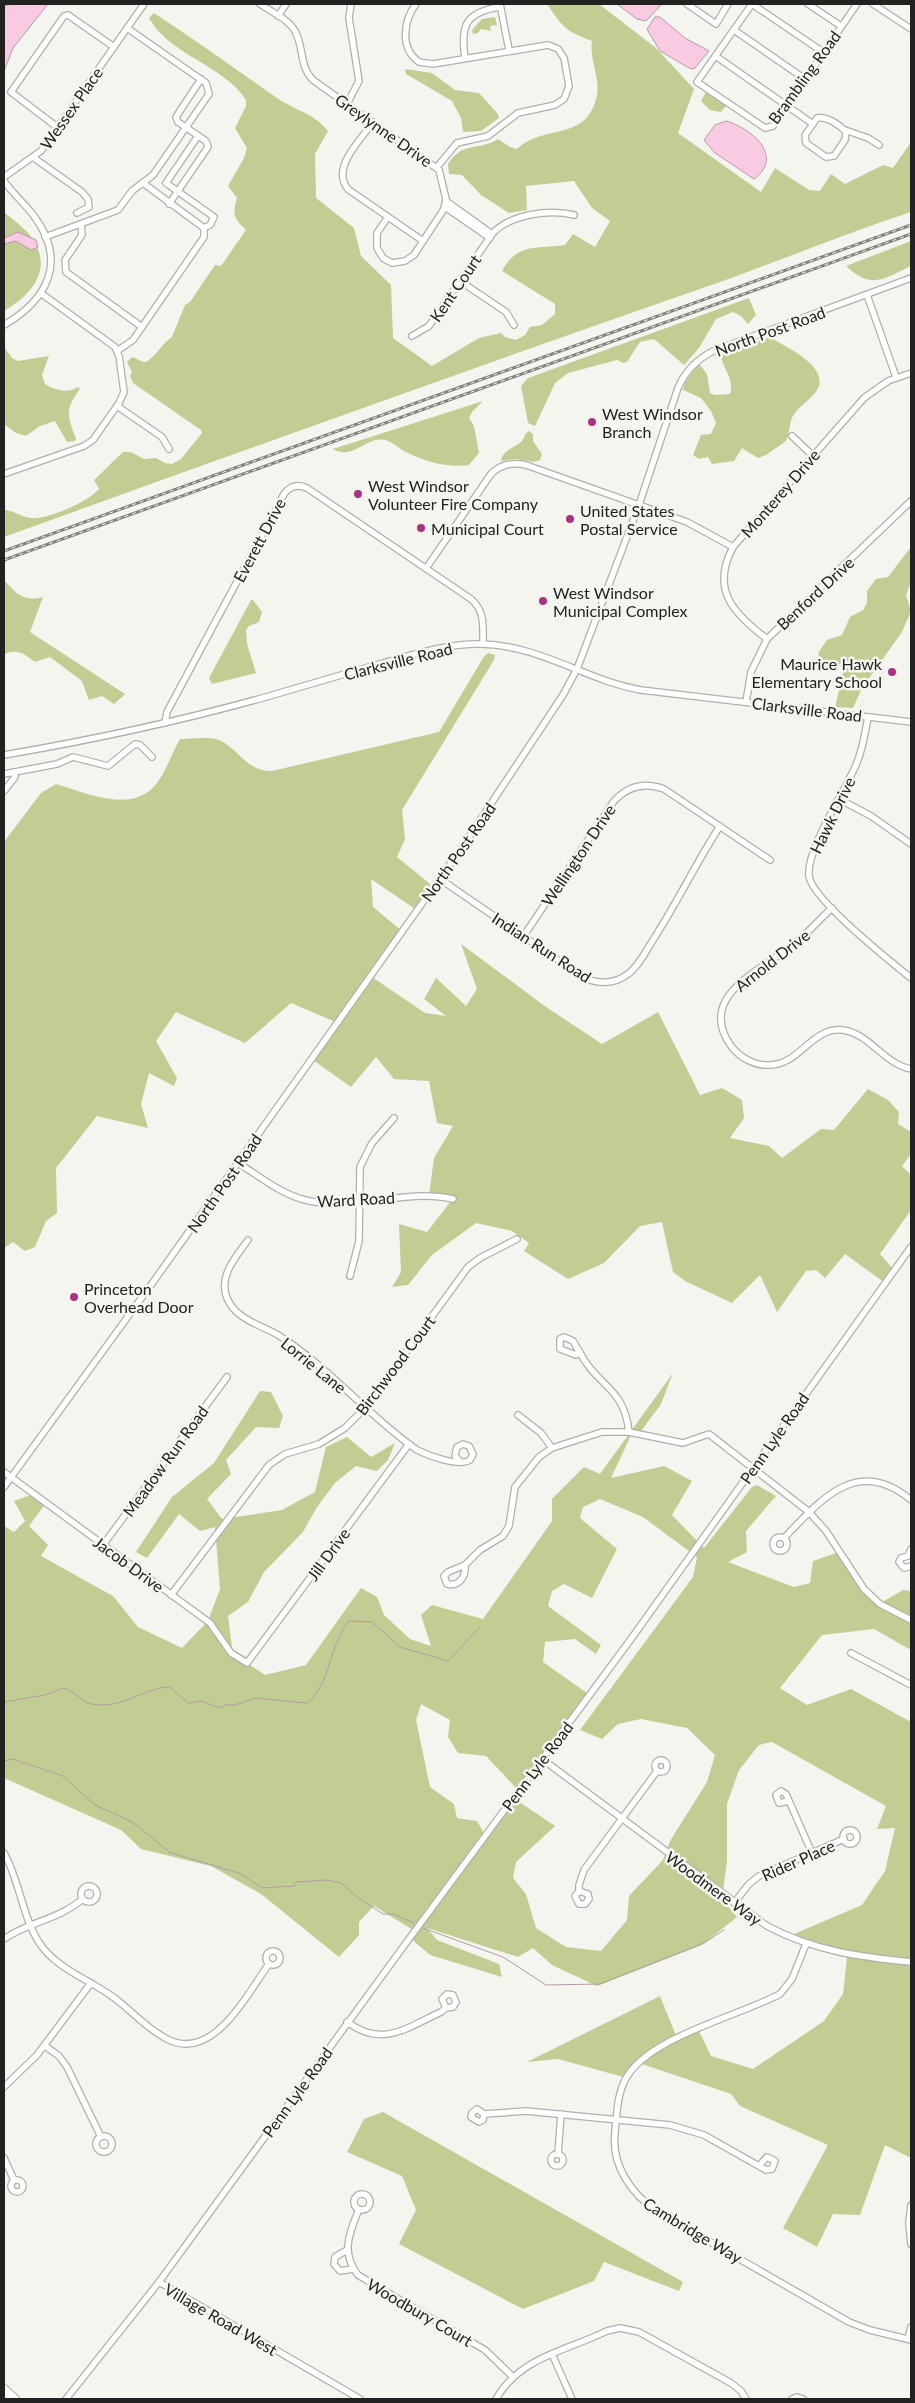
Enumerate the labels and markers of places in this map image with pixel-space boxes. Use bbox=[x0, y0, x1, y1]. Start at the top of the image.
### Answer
place label: West Windsor Branch bbox=[602, 404, 703, 441]
marker: West Windsor Branch bbox=[586, 416, 598, 428]
place label: West Windsor Volunteer Fire Company bbox=[368, 476, 539, 513]
marker: West Windsor Volunteer Fire Company bbox=[352, 488, 364, 500]
place label: United States Postal Service bbox=[580, 501, 678, 538]
marker: United States Postal Service bbox=[564, 513, 576, 525]
place label: Municipal Court bbox=[431, 519, 544, 538]
marker: Municipal Court bbox=[415, 522, 427, 534]
place label: West Windsor Municipal Complex bbox=[553, 583, 688, 620]
marker: West Windsor Municipal Complex bbox=[537, 595, 549, 607]
place label: Maurice Hawk Elementary School bbox=[752, 654, 883, 691]
marker: Maurice Hawk Elementary School bbox=[886, 666, 898, 678]
place label: Princeton Overhead Door bbox=[84, 1279, 194, 1316]
marker: Princeton Overhead Door bbox=[68, 1291, 80, 1303]

